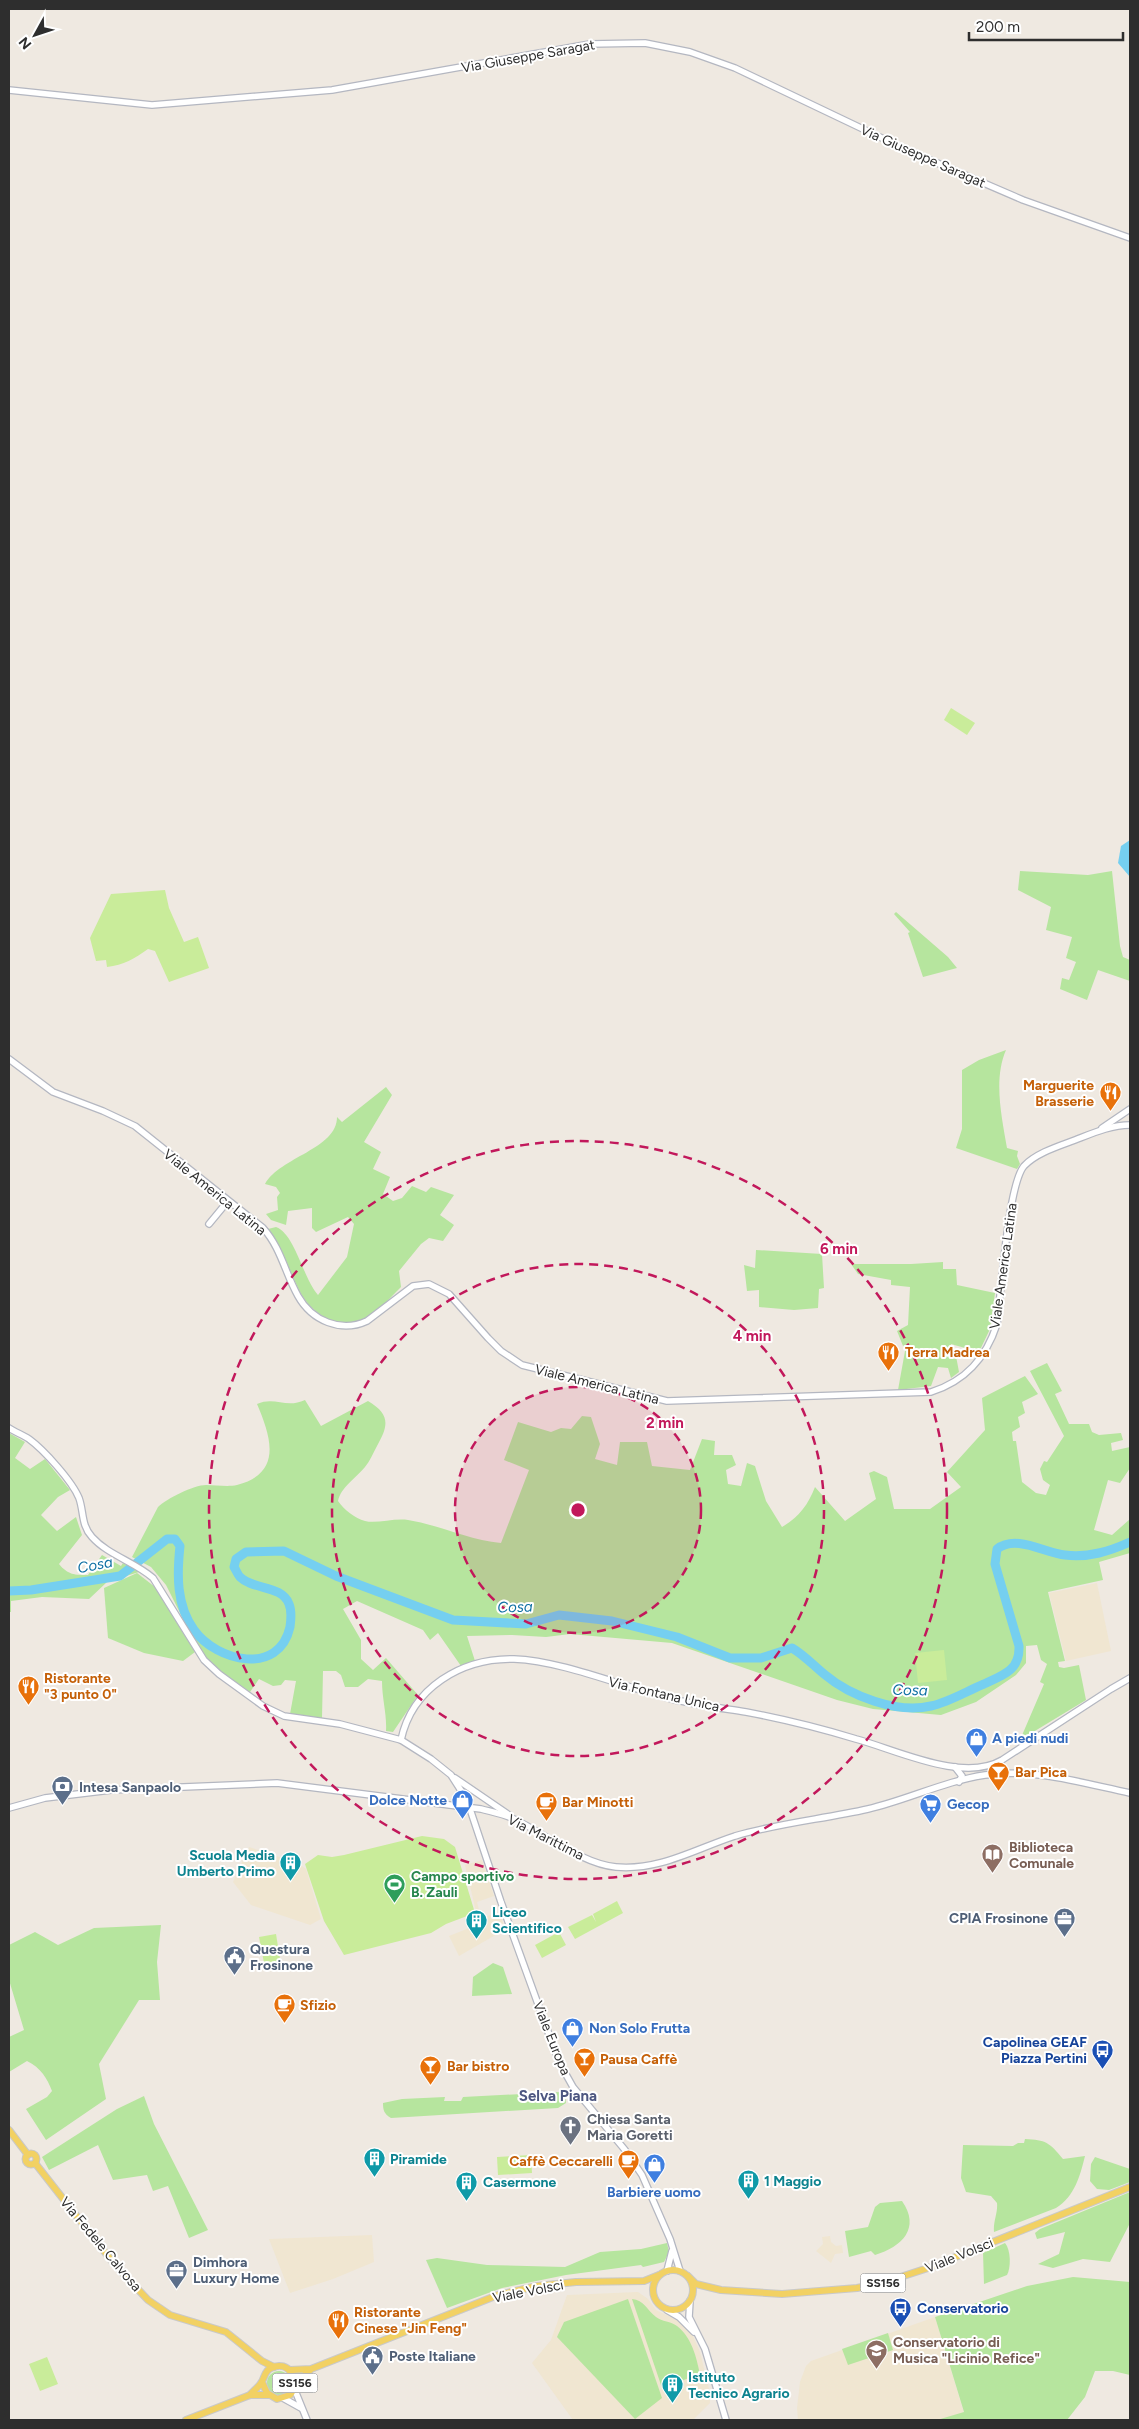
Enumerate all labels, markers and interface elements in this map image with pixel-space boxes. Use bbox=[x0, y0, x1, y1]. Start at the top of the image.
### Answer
north arrow bbox=[10, 10, 60, 60]
scale bar bbox=[969, 10, 1123, 42]
text: 200 m bbox=[976, 18, 1020, 36]
text: N bbox=[15, 33, 35, 53]
street label: Via Giuseppe Saragat bbox=[460, 36, 596, 77]
street label: Via Giuseppe Saragat bbox=[858, 121, 988, 192]
place label: Marguerite Brasserie bbox=[1023, 1077, 1094, 1110]
restaurant icon: Marguerite Brasserie bbox=[1098, 1081, 1122, 1112]
street label: Viale America Latina bbox=[160, 1146, 270, 1239]
street label: Viale America Latina bbox=[986, 1202, 1021, 1330]
text: 6 min bbox=[820, 1240, 858, 1258]
text: 4 min bbox=[733, 1327, 771, 1345]
restaurant icon: Terra Madrea bbox=[877, 1340, 901, 1371]
place label: Terra Madrea bbox=[905, 1344, 990, 1361]
street label: Viale America Latina bbox=[533, 1361, 661, 1408]
text: 2 min bbox=[646, 1414, 684, 1432]
centre of rings bbox=[569, 1501, 587, 1519]
water label: Cosa bbox=[76, 1553, 114, 1577]
water label: Cosa bbox=[497, 1597, 533, 1617]
place label: Ristorante "3 punto 0" bbox=[44, 1670, 117, 1703]
street label: Via Fontana Unica bbox=[607, 1673, 721, 1716]
restaurant icon: Ristorante "3 punto 0" bbox=[16, 1674, 40, 1705]
water label: Cosa bbox=[892, 1681, 928, 1699]
shop icon: A piedi nudi bbox=[964, 1726, 988, 1757]
place label: A piedi nudi bbox=[992, 1730, 1068, 1747]
bar icon: Bar Pica bbox=[987, 1760, 1011, 1791]
place label: Bar Pica bbox=[1015, 1764, 1067, 1781]
bank icon: Intesa Sanpaolo bbox=[51, 1775, 75, 1806]
place label: Intesa Sanpaolo bbox=[79, 1779, 181, 1796]
shop icon: Dolce Notte bbox=[451, 1788, 475, 1819]
cafe icon: Bar Minotti bbox=[534, 1790, 558, 1821]
place label: Dolce Notte bbox=[369, 1792, 447, 1809]
supermarket icon: Gecop bbox=[919, 1792, 943, 1823]
place label: Bar Minotti bbox=[562, 1794, 633, 1811]
place label: Gecop bbox=[947, 1796, 989, 1813]
street label: Via Marittima bbox=[505, 1811, 587, 1864]
place label: Biblioteca Comunale bbox=[1009, 1839, 1074, 1872]
library icon: Biblioteca Comunale bbox=[981, 1843, 1005, 1874]
place label: Scuola Media Umberto Primo bbox=[177, 1847, 275, 1880]
building icon: Scuola Media Umberto Primo bbox=[279, 1851, 303, 1882]
place label: Campo sportivo B. Zauli bbox=[411, 1868, 514, 1901]
sports icon: Campo sportivo B. Zauli bbox=[383, 1872, 407, 1903]
place label: Liceo Scientifico bbox=[492, 1904, 562, 1937]
office icon: CPIA Frosinone bbox=[1052, 1906, 1076, 1937]
building icon: Liceo Scientifico bbox=[464, 1908, 488, 1939]
place label: CPIA Frosinone bbox=[949, 1910, 1048, 1927]
place label: Questura Frosinone bbox=[250, 1941, 313, 1974]
public building icon: Questura Frosinone bbox=[222, 1945, 246, 1976]
cafe icon: Sfizio bbox=[272, 1993, 296, 2024]
place label: Sfizio bbox=[300, 1997, 336, 2014]
street label: Viale Europa bbox=[529, 1999, 574, 2078]
shop icon: Non Solo Frutta bbox=[561, 2016, 585, 2047]
place label: Non Solo Frutta bbox=[589, 2020, 690, 2037]
place label: Capolinea GEAF Piazza Pertini bbox=[983, 2034, 1087, 2067]
bus stop icon: Capolinea GEAF Piazza Pertini bbox=[1091, 2038, 1115, 2069]
bar icon: Pausa Caffè bbox=[572, 2047, 596, 2078]
place label: Pausa Caffè bbox=[600, 2051, 677, 2068]
bar icon: Bar bistro bbox=[419, 2054, 443, 2085]
place label: Bar bistro bbox=[447, 2058, 509, 2075]
district label: Selva Piana bbox=[519, 2087, 597, 2105]
place label: Chiesa Santa Maria Goretti bbox=[587, 2111, 673, 2144]
church icon: Chiesa Santa Maria Goretti bbox=[559, 2115, 583, 2146]
building icon: Piramide bbox=[362, 2147, 386, 2178]
cafe icon: Caffè Ceccarelli bbox=[617, 2149, 641, 2180]
place label: Piramide bbox=[390, 2151, 447, 2168]
shop icon: Barbiere uomo bbox=[642, 2152, 666, 2183]
place label: Caffè Ceccarelli bbox=[509, 2153, 613, 2170]
building icon: 1 Maggio bbox=[736, 2169, 760, 2200]
building icon: Casermone bbox=[455, 2170, 479, 2201]
place label: 1 Maggio bbox=[764, 2173, 821, 2190]
place label: Casermone bbox=[483, 2174, 556, 2191]
place label: Barbiere uomo bbox=[607, 2184, 701, 2201]
street label: Via Fedele Calvosa bbox=[56, 2194, 145, 2295]
street label: Viale Volsci bbox=[923, 2234, 996, 2277]
place label: Dimhora Luxury Home bbox=[193, 2254, 279, 2287]
office icon: Dimhora Luxury Home bbox=[165, 2258, 189, 2289]
road number: SS156 bbox=[860, 2274, 906, 2292]
street label: Viale Volsci bbox=[491, 2276, 565, 2307]
bus stop icon: Conservatorio bbox=[889, 2296, 913, 2327]
place label: Conservatorio bbox=[917, 2300, 1009, 2317]
place label: Ristorante Cinese "Jin Feng" bbox=[354, 2304, 467, 2337]
restaurant icon: Ristorante Cinese "Jin Feng" bbox=[326, 2308, 350, 2339]
place label: Conservatorio di Musica "Licinio Refice" bbox=[893, 2334, 1040, 2367]
school or university icon: Conservatorio di Musica "Licinio Refice" bbox=[865, 2338, 889, 2369]
public building icon: Poste Italiane bbox=[361, 2344, 385, 2375]
place label: Poste Italiane bbox=[389, 2348, 476, 2365]
place label: Istituto Tecnico Agrario bbox=[688, 2369, 790, 2402]
building icon: Istituto Tecnico Agrario bbox=[660, 2373, 684, 2404]
road number: SS156 bbox=[272, 2374, 318, 2392]

